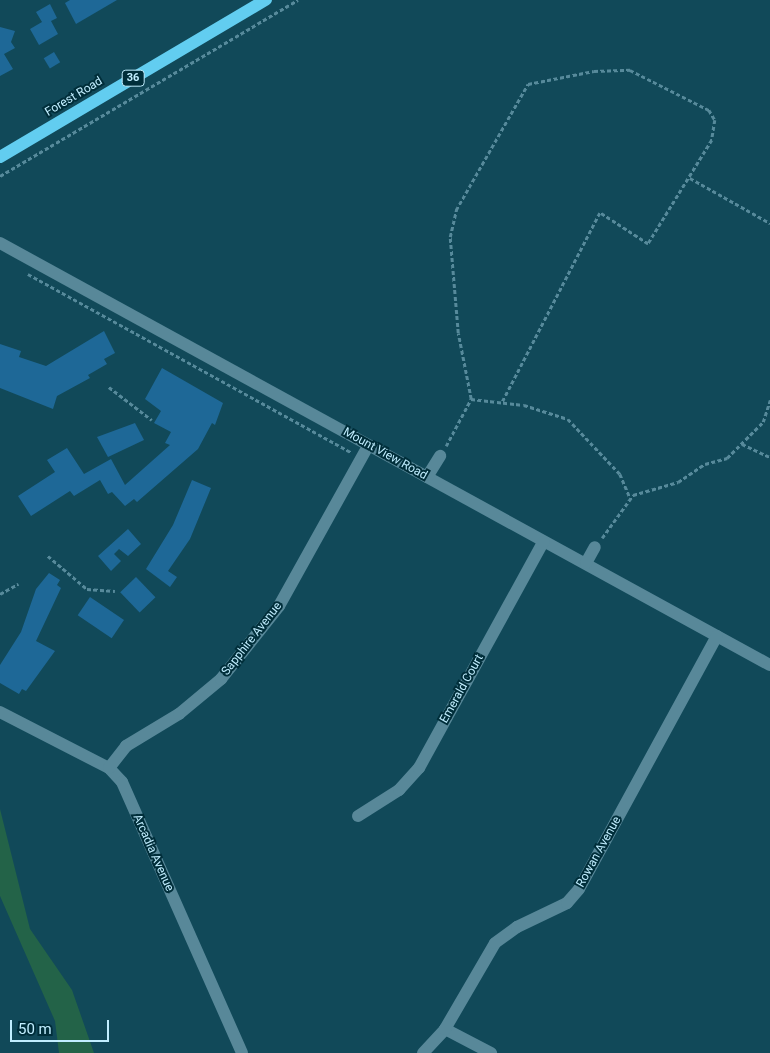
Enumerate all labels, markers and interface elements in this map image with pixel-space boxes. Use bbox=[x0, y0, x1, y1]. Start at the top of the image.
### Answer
road number: 36 bbox=[120, 70, 146, 86]
street label: Forest Road bbox=[43, 74, 105, 120]
street label: Mount View Road bbox=[340, 425, 430, 483]
street label: Sapphire Avenue bbox=[219, 599, 285, 679]
street label: Emerald Court bbox=[437, 652, 487, 726]
street label: Arcadia Avenue bbox=[130, 812, 176, 894]
street label: Rowan Avenue bbox=[574, 814, 624, 890]
scale bar bbox=[12, 1010, 111, 1042]
text: 50 m bbox=[18, 1020, 52, 1038]

